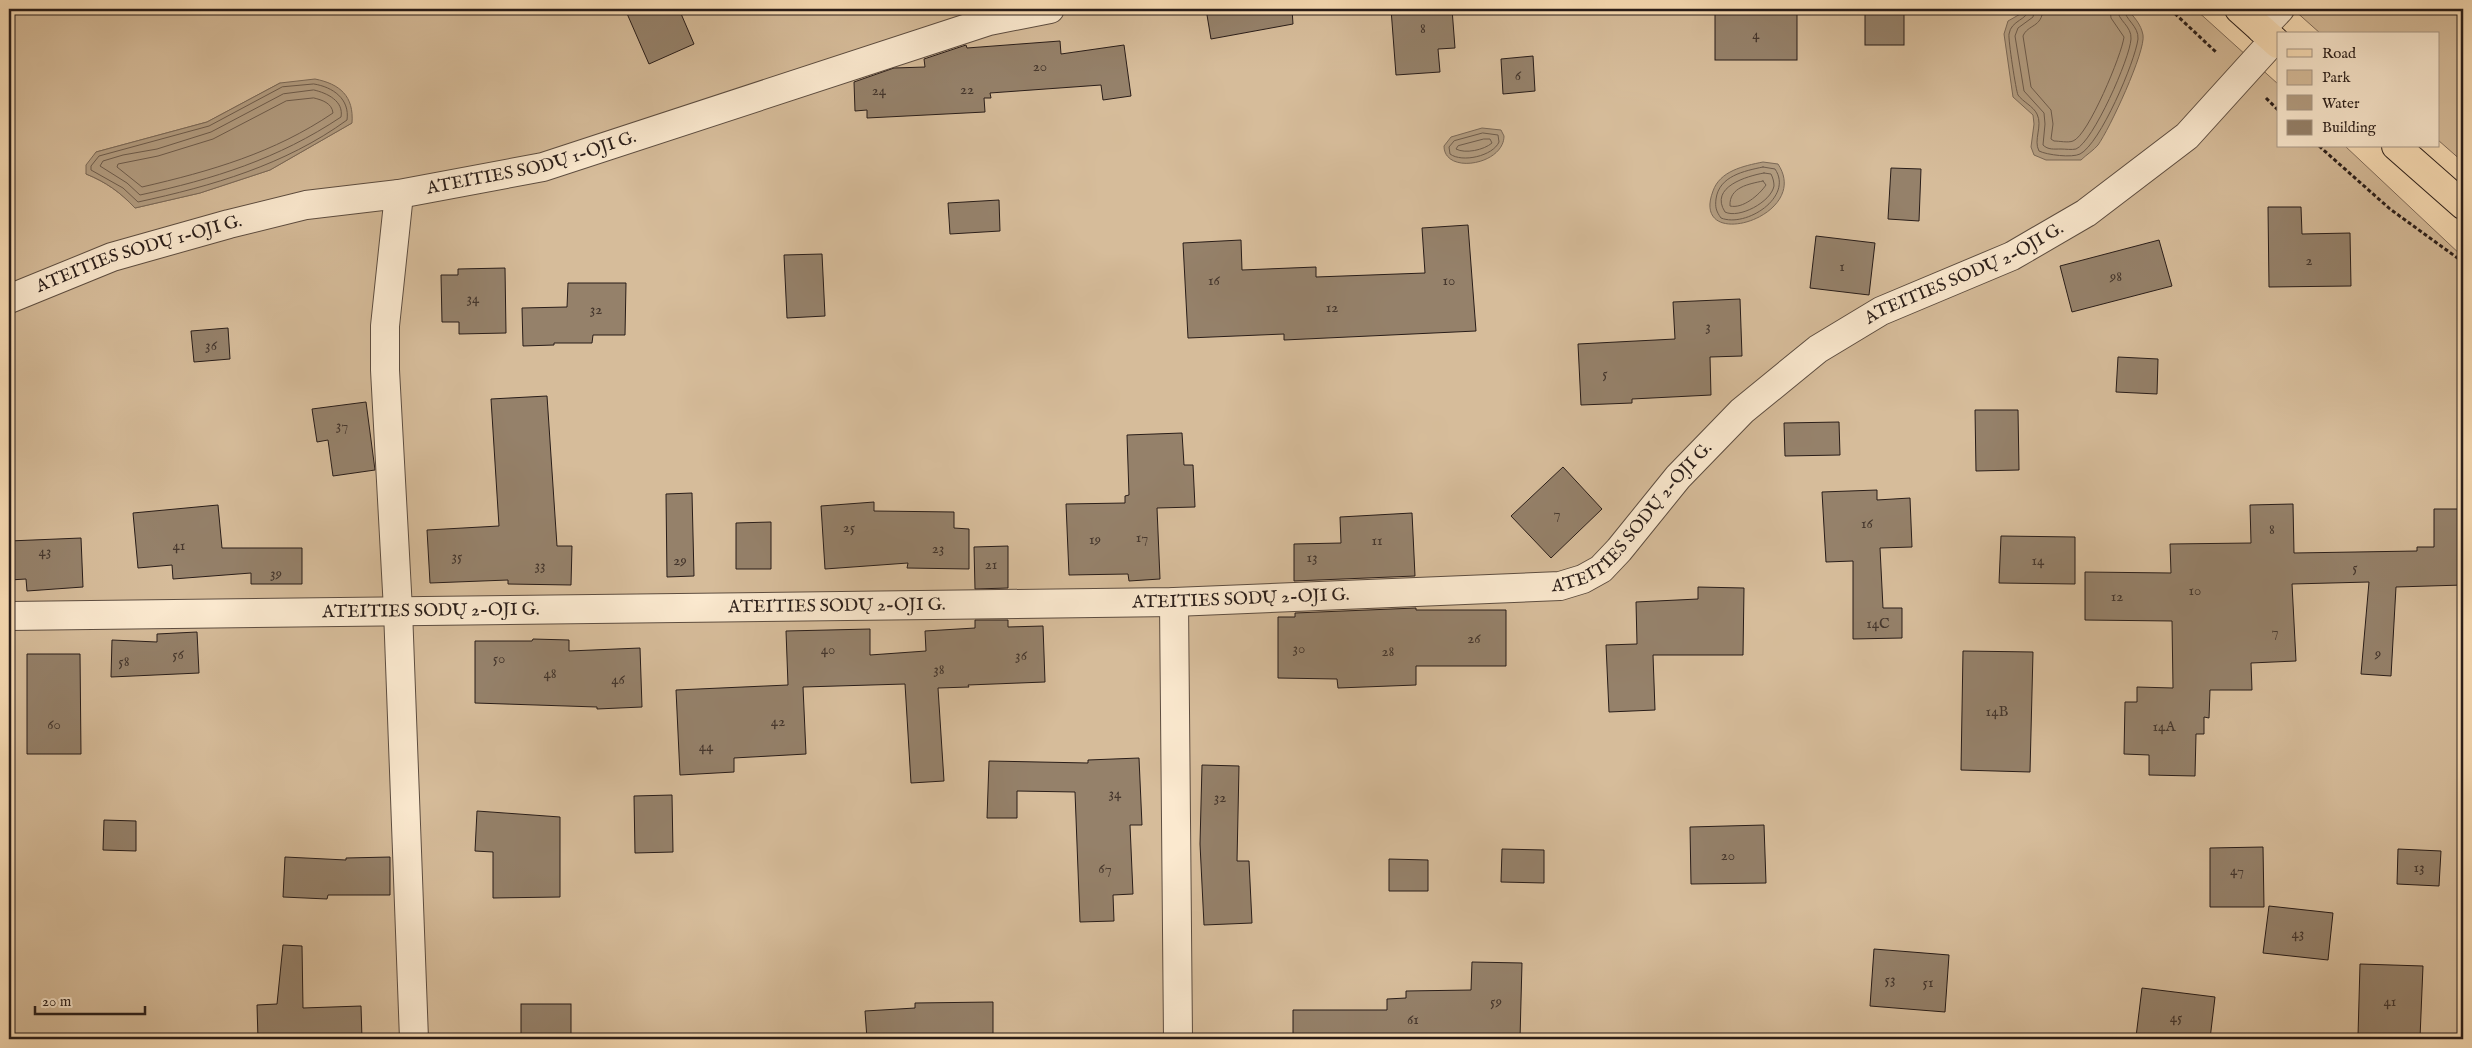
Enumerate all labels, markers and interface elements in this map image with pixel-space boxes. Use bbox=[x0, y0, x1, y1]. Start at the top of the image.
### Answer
house number: 8 bbox=[1420, 19, 1426, 38]
house number: 4 bbox=[1752, 25, 1760, 44]
legend bbox=[2277, 32, 2440, 148]
text: Road bbox=[2322, 44, 2357, 63]
house number: 20 bbox=[1033, 57, 1047, 76]
house number: 6 bbox=[1515, 66, 1522, 85]
text: Park bbox=[2322, 68, 2352, 87]
house number: 22 bbox=[960, 80, 974, 99]
house number: 24 bbox=[872, 81, 887, 100]
text: Water bbox=[2322, 94, 2360, 113]
text: Building bbox=[2322, 118, 2377, 137]
street label: ATEITIES SODŲ 1-OJI G. bbox=[424, 126, 639, 200]
street label: ATEITIES SODŲ 1-OJI G. bbox=[32, 210, 244, 299]
street label: ATEITIES SODŲ 2-OJI G. bbox=[1859, 217, 2068, 330]
house number: 2 bbox=[2305, 251, 2313, 270]
house number: 1 bbox=[1839, 257, 1845, 276]
house number: 98 bbox=[2109, 267, 2122, 286]
house number: 16 bbox=[1208, 271, 1221, 290]
house number: 10 bbox=[1443, 271, 1455, 290]
house number: 34 bbox=[467, 289, 480, 308]
house number: 12 bbox=[1326, 298, 1338, 317]
house number: 32 bbox=[590, 300, 602, 319]
house number: 3 bbox=[1705, 317, 1711, 336]
house number: 36 bbox=[205, 336, 218, 355]
house number: 5 bbox=[1602, 364, 1608, 383]
house number: 37 bbox=[336, 416, 348, 435]
street label: ATEITIES SODŲ 2-OJI G. bbox=[1550, 437, 1717, 598]
house number: 7 bbox=[1553, 504, 1561, 523]
house number: 16 bbox=[1861, 514, 1874, 533]
house number: 25 bbox=[843, 518, 856, 537]
house number: 8 bbox=[2269, 520, 2275, 539]
house number: 17 bbox=[1136, 528, 1148, 547]
house number: 19 bbox=[1089, 530, 1101, 549]
house number: 11 bbox=[1371, 531, 1383, 550]
house number: 41 bbox=[173, 536, 185, 555]
house number: 23 bbox=[932, 539, 944, 558]
house number: 43 bbox=[39, 542, 51, 561]
house number: 35 bbox=[451, 547, 463, 566]
house number: 13 bbox=[1306, 548, 1318, 567]
house number: 29 bbox=[673, 551, 687, 570]
house number: 14 bbox=[2032, 551, 2045, 570]
house number: 21 bbox=[985, 555, 997, 574]
house number: 33 bbox=[534, 556, 546, 575]
house number: 5 bbox=[2352, 558, 2358, 577]
house number: 39 bbox=[270, 564, 282, 583]
house number: 10 bbox=[2189, 581, 2201, 600]
street label: ATEITIES SODŲ 2-OJI G. bbox=[1131, 583, 1350, 614]
house number: 12 bbox=[2111, 587, 2123, 606]
street label: ATEITIES SODŲ 2-OJI G. bbox=[727, 593, 946, 619]
street label: ATEITIES SODŲ 2-OJI G. bbox=[321, 598, 540, 624]
house number: 14C bbox=[1866, 614, 1890, 633]
house number: 7 bbox=[2271, 622, 2279, 641]
house number: 26 bbox=[1467, 629, 1481, 648]
house number: 30 bbox=[1293, 639, 1305, 658]
house number: 40 bbox=[821, 640, 835, 659]
house number: 28 bbox=[1382, 642, 1395, 661]
house number: 9 bbox=[2374, 644, 2381, 663]
house number: 56 bbox=[172, 645, 185, 664]
house number: 36 bbox=[1015, 646, 1028, 665]
house number: 50 bbox=[493, 649, 505, 668]
house number: 58 bbox=[118, 652, 130, 671]
house number: 38 bbox=[933, 660, 945, 679]
house number: 48 bbox=[543, 664, 557, 683]
house number: 46 bbox=[611, 670, 626, 689]
house number: 14B bbox=[1986, 702, 2009, 721]
house number: 42 bbox=[771, 712, 785, 731]
house number: 60 bbox=[47, 715, 61, 734]
house number: 14A bbox=[2152, 717, 2176, 736]
house number: 44 bbox=[699, 737, 714, 756]
house number: 34 bbox=[1109, 784, 1122, 803]
house number: 32 bbox=[1214, 788, 1226, 807]
house number: 20 bbox=[1721, 846, 1735, 865]
house number: 13 bbox=[2413, 858, 2425, 877]
house number: 67 bbox=[1098, 859, 1112, 878]
house number: 47 bbox=[2230, 861, 2244, 880]
house number: 43 bbox=[2292, 924, 2304, 943]
house number: 53 bbox=[1884, 970, 1896, 989]
house number: 51 bbox=[1922, 973, 1934, 992]
scale bar bbox=[35, 983, 145, 1015]
text: 20 m bbox=[42, 992, 72, 1011]
house number: 59 bbox=[1490, 992, 1502, 1011]
house number: 41 bbox=[2384, 992, 2396, 1011]
house number: 45 bbox=[2170, 1008, 2183, 1027]
house number: 61 bbox=[1407, 1010, 1419, 1029]

